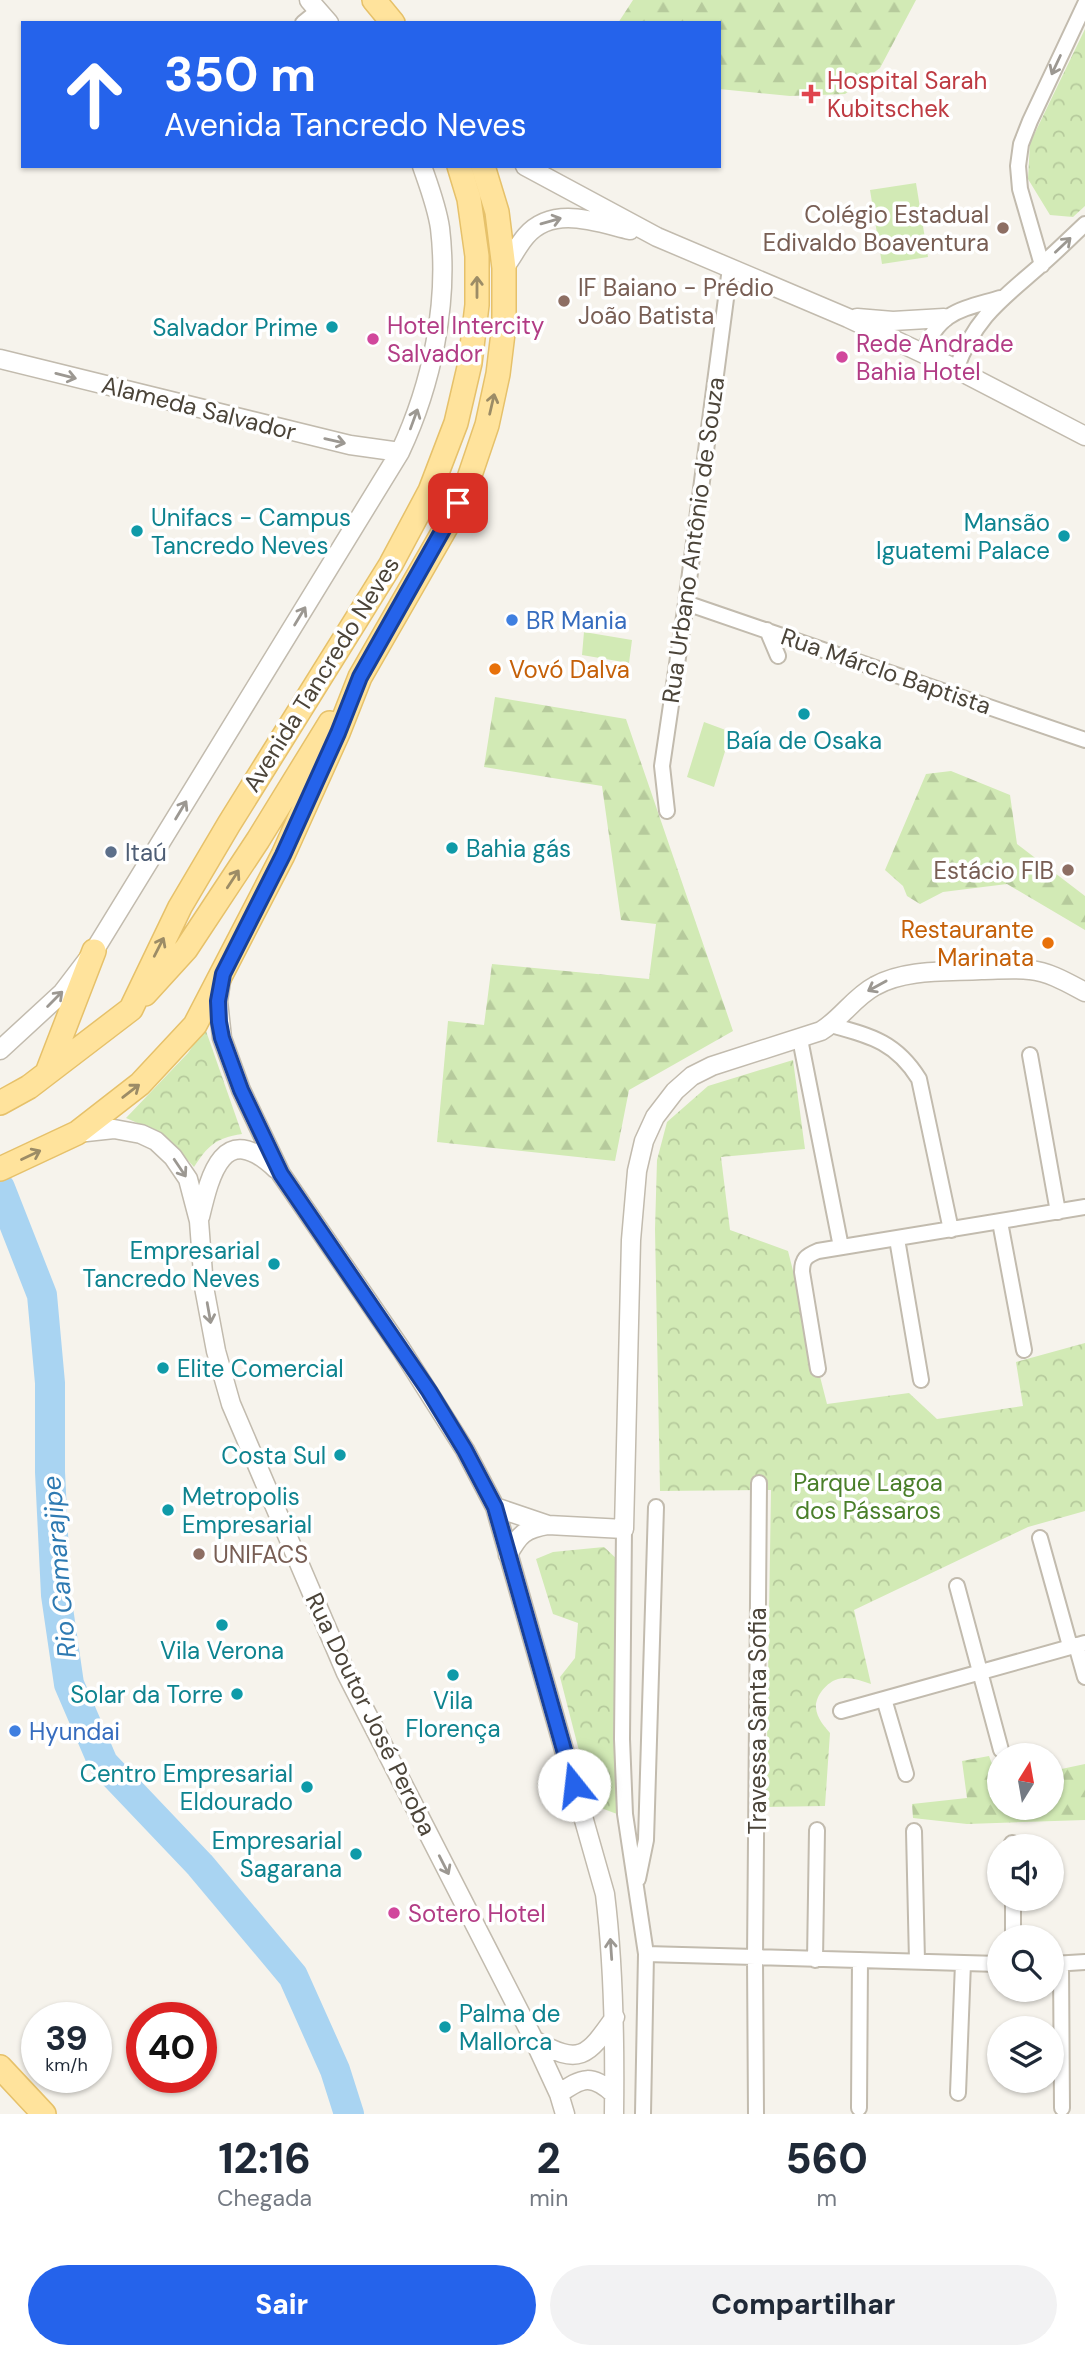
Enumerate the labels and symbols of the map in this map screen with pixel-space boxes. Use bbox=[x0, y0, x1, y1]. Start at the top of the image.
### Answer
one-way arrow bbox=[1048, 54, 1062, 75]
place label: Hospital Sarah Kubitschek bbox=[827, 65, 987, 124]
marker: Hospital Sarah Kubitschek bbox=[801, 84, 821, 104]
place label: Colégio Estadual Edivaldo Boaventura bbox=[763, 199, 989, 258]
one-way arrow bbox=[539, 214, 561, 227]
marker: Colégio Estadual Edivaldo Boaventura bbox=[995, 220, 1011, 236]
one-way arrow bbox=[1054, 236, 1071, 253]
place label: IF Baiano - Prédio João Batista bbox=[578, 272, 774, 331]
one-way arrow bbox=[470, 275, 484, 298]
marker: IF Baiano - Prédio João Batista bbox=[556, 293, 572, 309]
place label: Hotel Intercity Salvador bbox=[387, 310, 544, 369]
place label: Salvador Prime bbox=[152, 312, 318, 343]
marker: Salvador Prime bbox=[324, 319, 340, 335]
place label: Rede Andrade Bahia Hotel bbox=[856, 328, 1014, 387]
marker: Hotel Intercity Salvador bbox=[365, 331, 381, 347]
marker: Rede Andrade Bahia Hotel bbox=[834, 349, 850, 365]
street label: Alameda Salvador bbox=[98, 369, 300, 447]
one-way arrow bbox=[54, 370, 77, 383]
street label: Rua Urbano Antônio de Souza bbox=[655, 375, 731, 705]
one-way arrow bbox=[485, 393, 499, 416]
one-way arrow bbox=[409, 409, 421, 431]
one-way arrow bbox=[323, 435, 346, 448]
pin bbox=[428, 473, 488, 533]
place label: Unifacs - Campus Tancredo Neves bbox=[151, 502, 351, 561]
place label: Mansão Iguatemi Palace bbox=[876, 507, 1050, 566]
marker: Unifacs - Campus Tancredo Neves bbox=[129, 523, 145, 539]
marker: Mansão Iguatemi Palace bbox=[1056, 528, 1072, 544]
street label: Avenida Tancredo Neves bbox=[236, 551, 406, 797]
place label: BR Mania bbox=[526, 605, 627, 636]
one-way arrow bbox=[293, 606, 307, 626]
marker: BR Mania bbox=[504, 612, 520, 628]
street label: Rua Márclo Baptista bbox=[777, 621, 995, 721]
place label: Vovó Dalva bbox=[509, 654, 630, 685]
marker: Vovó Dalva bbox=[487, 661, 503, 677]
marker: Baía de Osaka bbox=[796, 706, 812, 722]
place label: Baía de Osaka bbox=[726, 725, 882, 756]
one-way arrow bbox=[174, 800, 188, 820]
place label: Bahia gás bbox=[466, 833, 571, 864]
place label: Itaú bbox=[125, 837, 167, 868]
marker: Bahia gás bbox=[444, 840, 460, 856]
marker: Itaú bbox=[103, 844, 119, 860]
place label: Estácio FIB bbox=[933, 855, 1054, 886]
marker: Estácio FIB bbox=[1060, 862, 1076, 878]
one-way arrow bbox=[226, 870, 240, 889]
place label: Restaurante Marinata bbox=[901, 914, 1034, 973]
marker: Restaurante Marinata bbox=[1040, 935, 1056, 951]
one-way arrow bbox=[153, 938, 167, 958]
one-way arrow bbox=[867, 980, 888, 993]
one-way arrow bbox=[47, 990, 64, 1007]
one-way arrow bbox=[121, 1084, 140, 1099]
one-way arrow bbox=[20, 1148, 41, 1161]
one-way arrow bbox=[173, 1158, 187, 1177]
place label: Empresarial Tancredo Neves bbox=[83, 1235, 260, 1294]
marker: Empresarial Tancredo Neves bbox=[266, 1256, 282, 1272]
one-way arrow bbox=[203, 1301, 216, 1324]
place label: Elite Comercial bbox=[177, 1353, 344, 1384]
marker: Elite Comercial bbox=[155, 1360, 171, 1376]
place label: Costa Sul bbox=[221, 1440, 326, 1471]
marker: Costa Sul bbox=[332, 1447, 348, 1463]
park label: Parque Lagoa dos Pássaros bbox=[793, 1467, 943, 1526]
water label: Rio Camarajipe bbox=[34, 1474, 84, 1660]
place label: Metropolis Empresarial bbox=[182, 1481, 312, 1540]
marker: Metropolis Empresarial bbox=[160, 1502, 176, 1518]
place label: UNIFACS bbox=[213, 1539, 308, 1570]
marker: UNIFACS bbox=[191, 1546, 207, 1562]
street label: Rua Doutor José Peroba bbox=[299, 1587, 443, 1841]
street label: Travessa Santa Sofia bbox=[742, 1607, 773, 1835]
marker: Vila Verona bbox=[214, 1617, 230, 1633]
place label: Vila Verona bbox=[160, 1635, 284, 1666]
marker: Vila Florença bbox=[445, 1667, 461, 1683]
place label: Solar da Torre bbox=[70, 1679, 223, 1710]
place label: Vila Florença bbox=[405, 1685, 501, 1744]
marker: Solar da Torre bbox=[229, 1686, 245, 1702]
place label: Hyundai bbox=[29, 1716, 120, 1747]
marker: Hyundai bbox=[7, 1723, 23, 1739]
north arrow bbox=[987, 1743, 1064, 1820]
position arrow bbox=[537, 1748, 611, 1822]
place label: Centro Empresarial Eldourado bbox=[80, 1758, 293, 1817]
marker: Centro Empresarial Eldourado bbox=[299, 1779, 315, 1795]
place label: Empresarial Sagarana bbox=[212, 1825, 342, 1884]
marker: Empresarial Sagarana bbox=[348, 1846, 364, 1862]
one-way arrow bbox=[438, 1854, 452, 1875]
place label: Sotero Hotel bbox=[408, 1898, 546, 1929]
marker: Sotero Hotel bbox=[386, 1905, 402, 1921]
one-way arrow bbox=[604, 1938, 617, 1961]
place label: Palma de Mallorca bbox=[459, 1998, 560, 2057]
speed limit sign: 40 bbox=[126, 2002, 217, 2093]
marker: Palma de Mallorca bbox=[437, 2019, 453, 2035]

